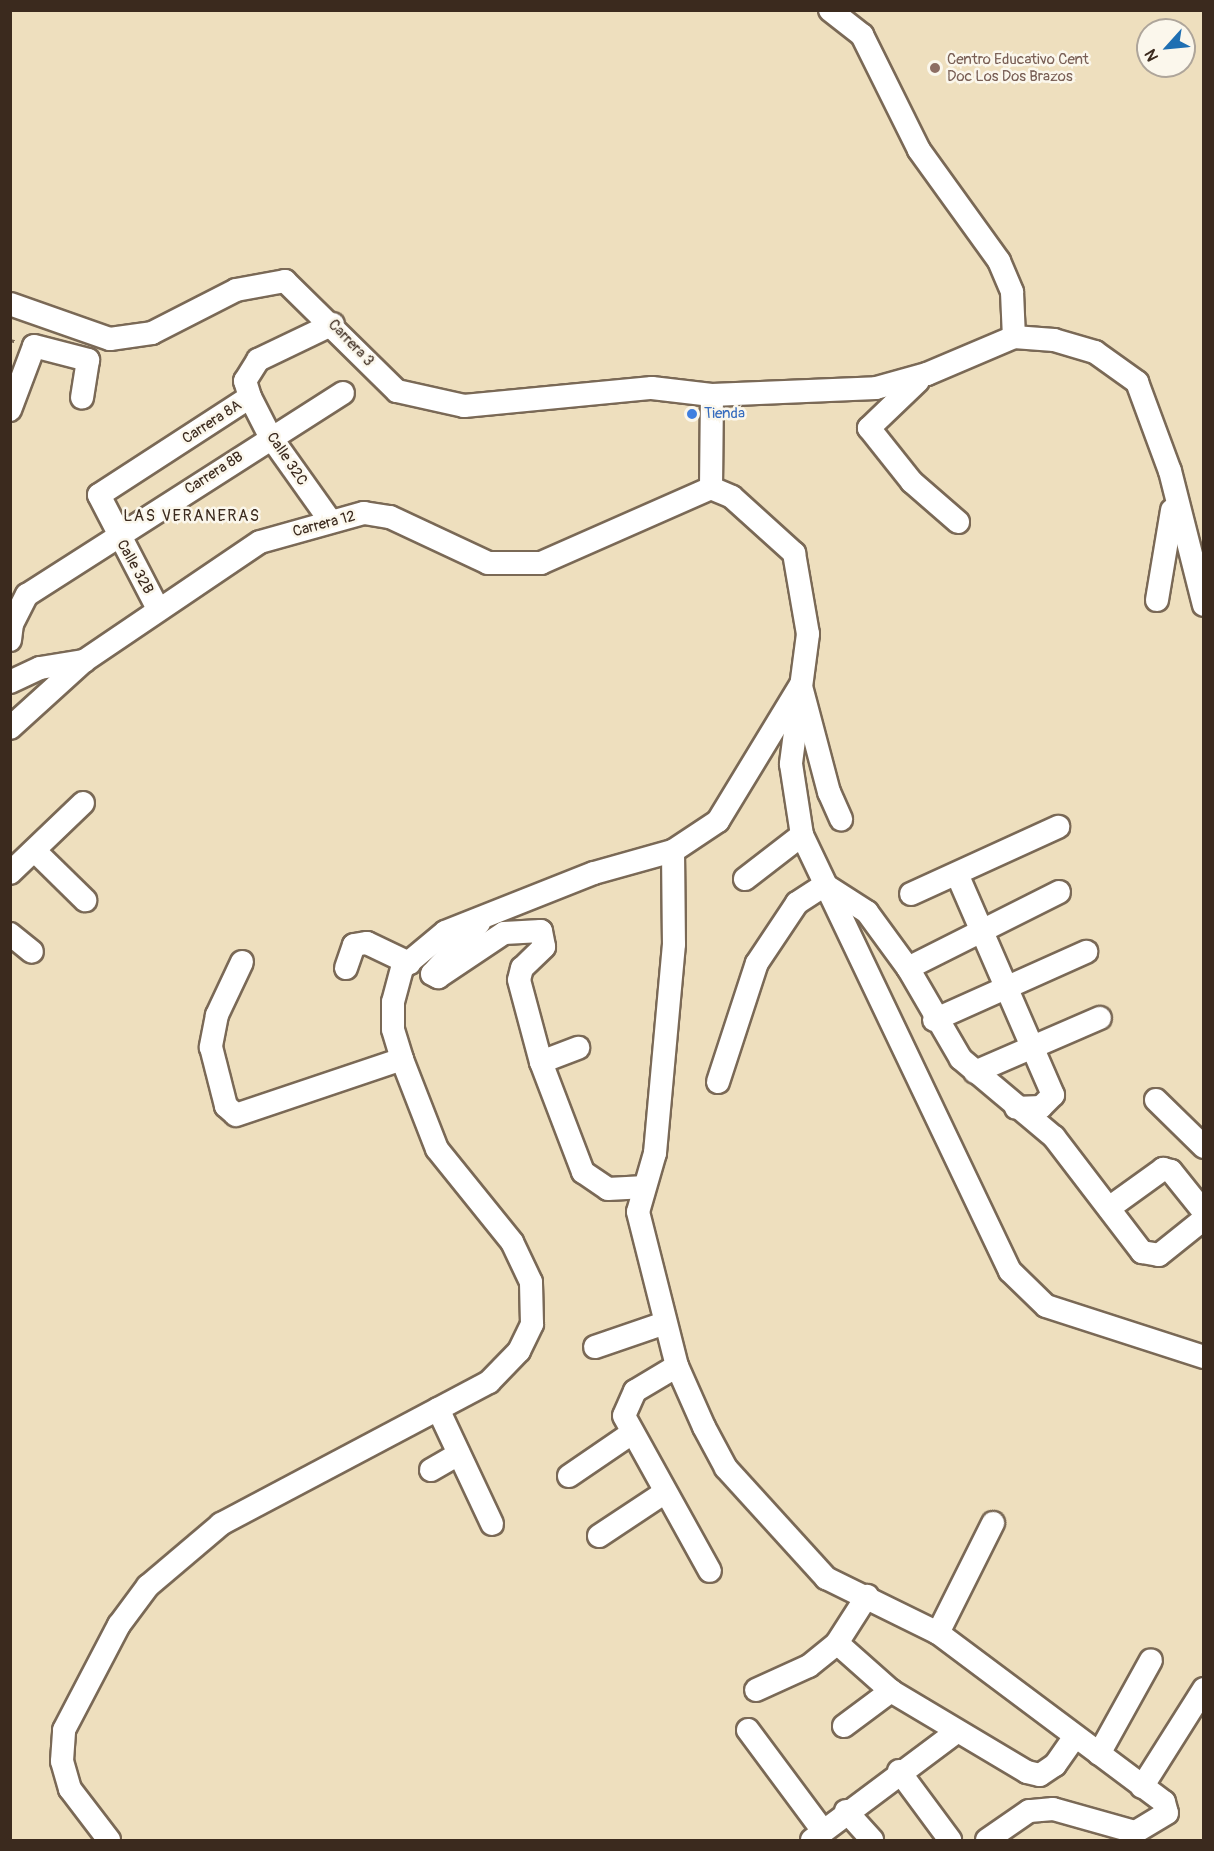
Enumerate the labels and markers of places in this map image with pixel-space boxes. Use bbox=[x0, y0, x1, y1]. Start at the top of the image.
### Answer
place label: Centro Educativo Cent Doc Los Dos Brazos bbox=[947, 50, 1089, 85]
marker: Centro Educativo Cent Doc Los Dos Brazos bbox=[928, 61, 942, 75]
place label: Tienda bbox=[704, 405, 745, 423]
marker: Tienda bbox=[685, 407, 699, 421]

